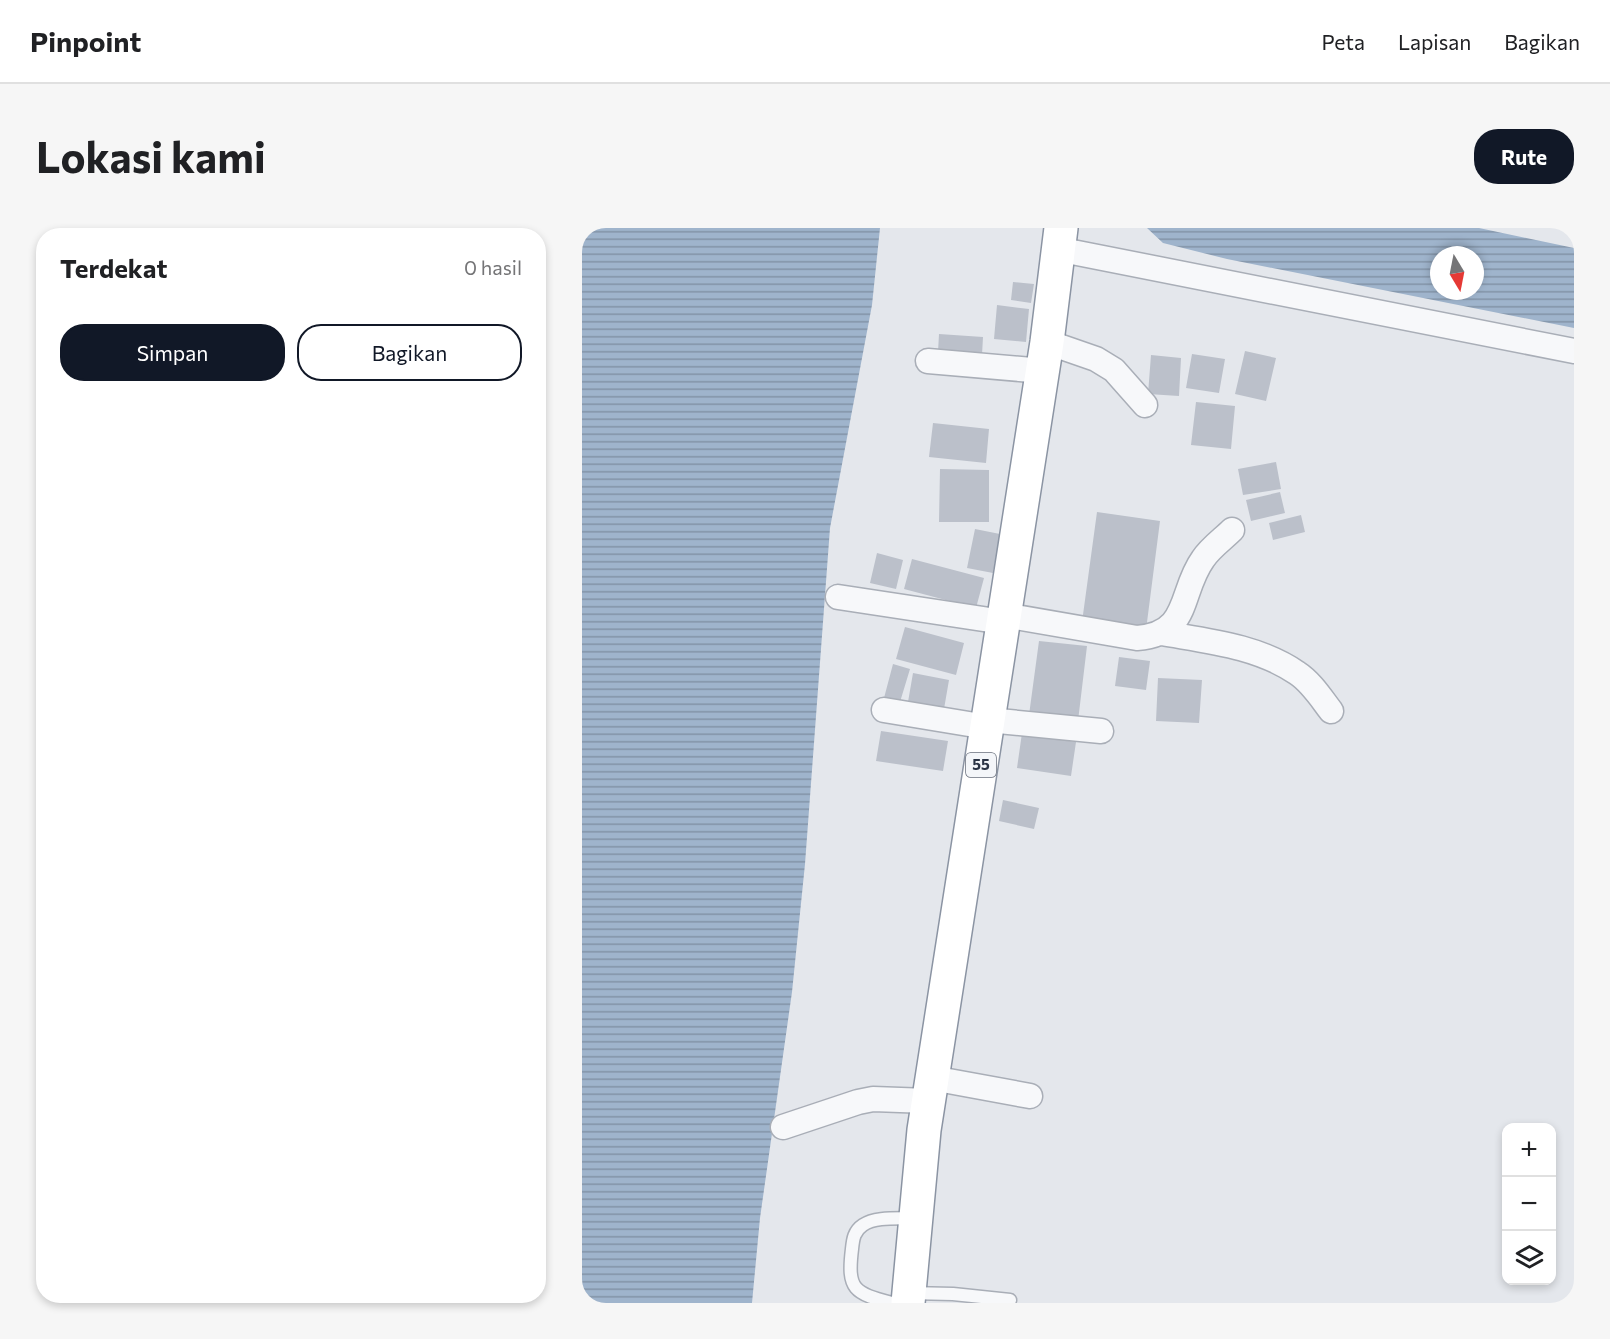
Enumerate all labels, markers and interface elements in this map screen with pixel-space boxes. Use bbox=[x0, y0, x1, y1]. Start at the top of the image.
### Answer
text: Pinpoint bbox=[30, 24, 141, 58]
text: Peta bbox=[1322, 29, 1365, 54]
text: Lapisan bbox=[1398, 29, 1471, 54]
text: Bagikan bbox=[1504, 29, 1580, 54]
button: Rute bbox=[1474, 129, 1574, 184]
text: Lokasi kami bbox=[36, 130, 266, 182]
north arrow bbox=[1430, 246, 1484, 300]
text: Terdekat bbox=[60, 252, 167, 283]
text: 0 hasil bbox=[464, 255, 522, 279]
button: Simpan bbox=[60, 324, 285, 381]
button: Bagikan bbox=[297, 324, 522, 381]
road number: 55 bbox=[966, 753, 996, 777]
map controls bbox=[1502, 1123, 1556, 1285]
button: + bbox=[1502, 1123, 1556, 1177]
button: − bbox=[1502, 1177, 1556, 1231]
button: layers bbox=[1502, 1231, 1556, 1285]

